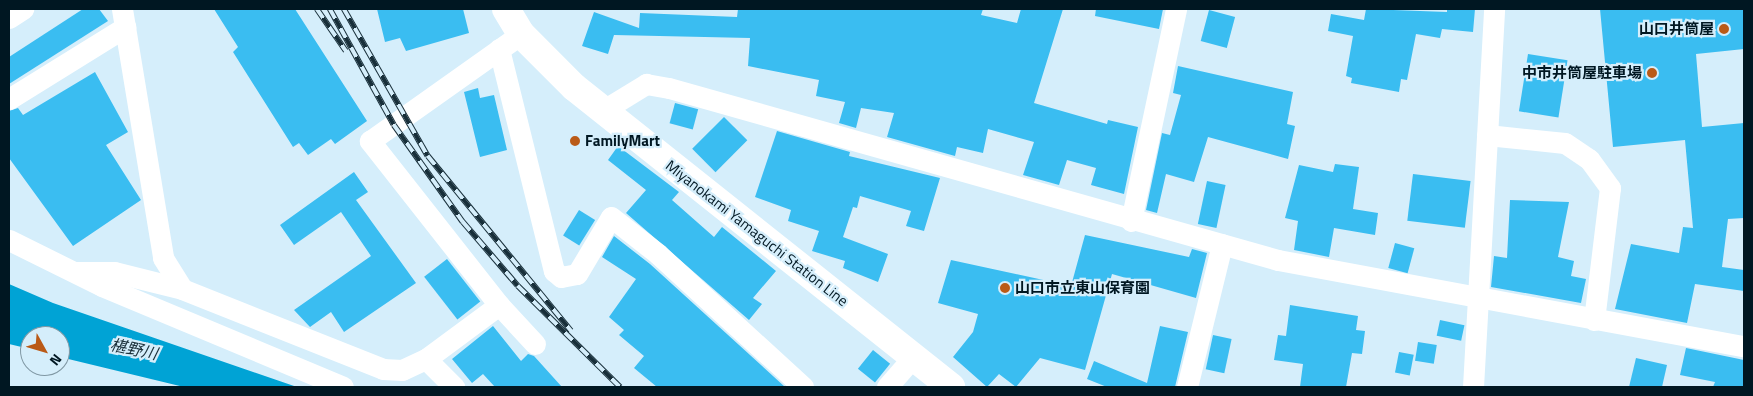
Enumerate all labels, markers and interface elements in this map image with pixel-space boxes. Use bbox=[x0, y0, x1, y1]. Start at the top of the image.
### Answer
place label: 山口井筒屋 bbox=[1639, 20, 1714, 38]
marker: 山口井筒屋 bbox=[1718, 23, 1730, 35]
place label: 中市井筒屋駐車場 bbox=[1522, 64, 1642, 82]
marker: 中市井筒屋駐車場 bbox=[1646, 67, 1658, 79]
place label: FamilyMart bbox=[585, 132, 660, 150]
marker: FamilyMart bbox=[569, 135, 581, 147]
street label: Miyanokami Yamaguchi Station Line bbox=[662, 156, 852, 310]
place label: 山口市立東山保育園 bbox=[1015, 279, 1150, 297]
marker: 山口市立東山保育園 bbox=[999, 282, 1011, 294]
north arrow bbox=[20, 326, 70, 376]
water label: 椹野川 bbox=[109, 335, 159, 363]
text: N bbox=[45, 350, 67, 370]

